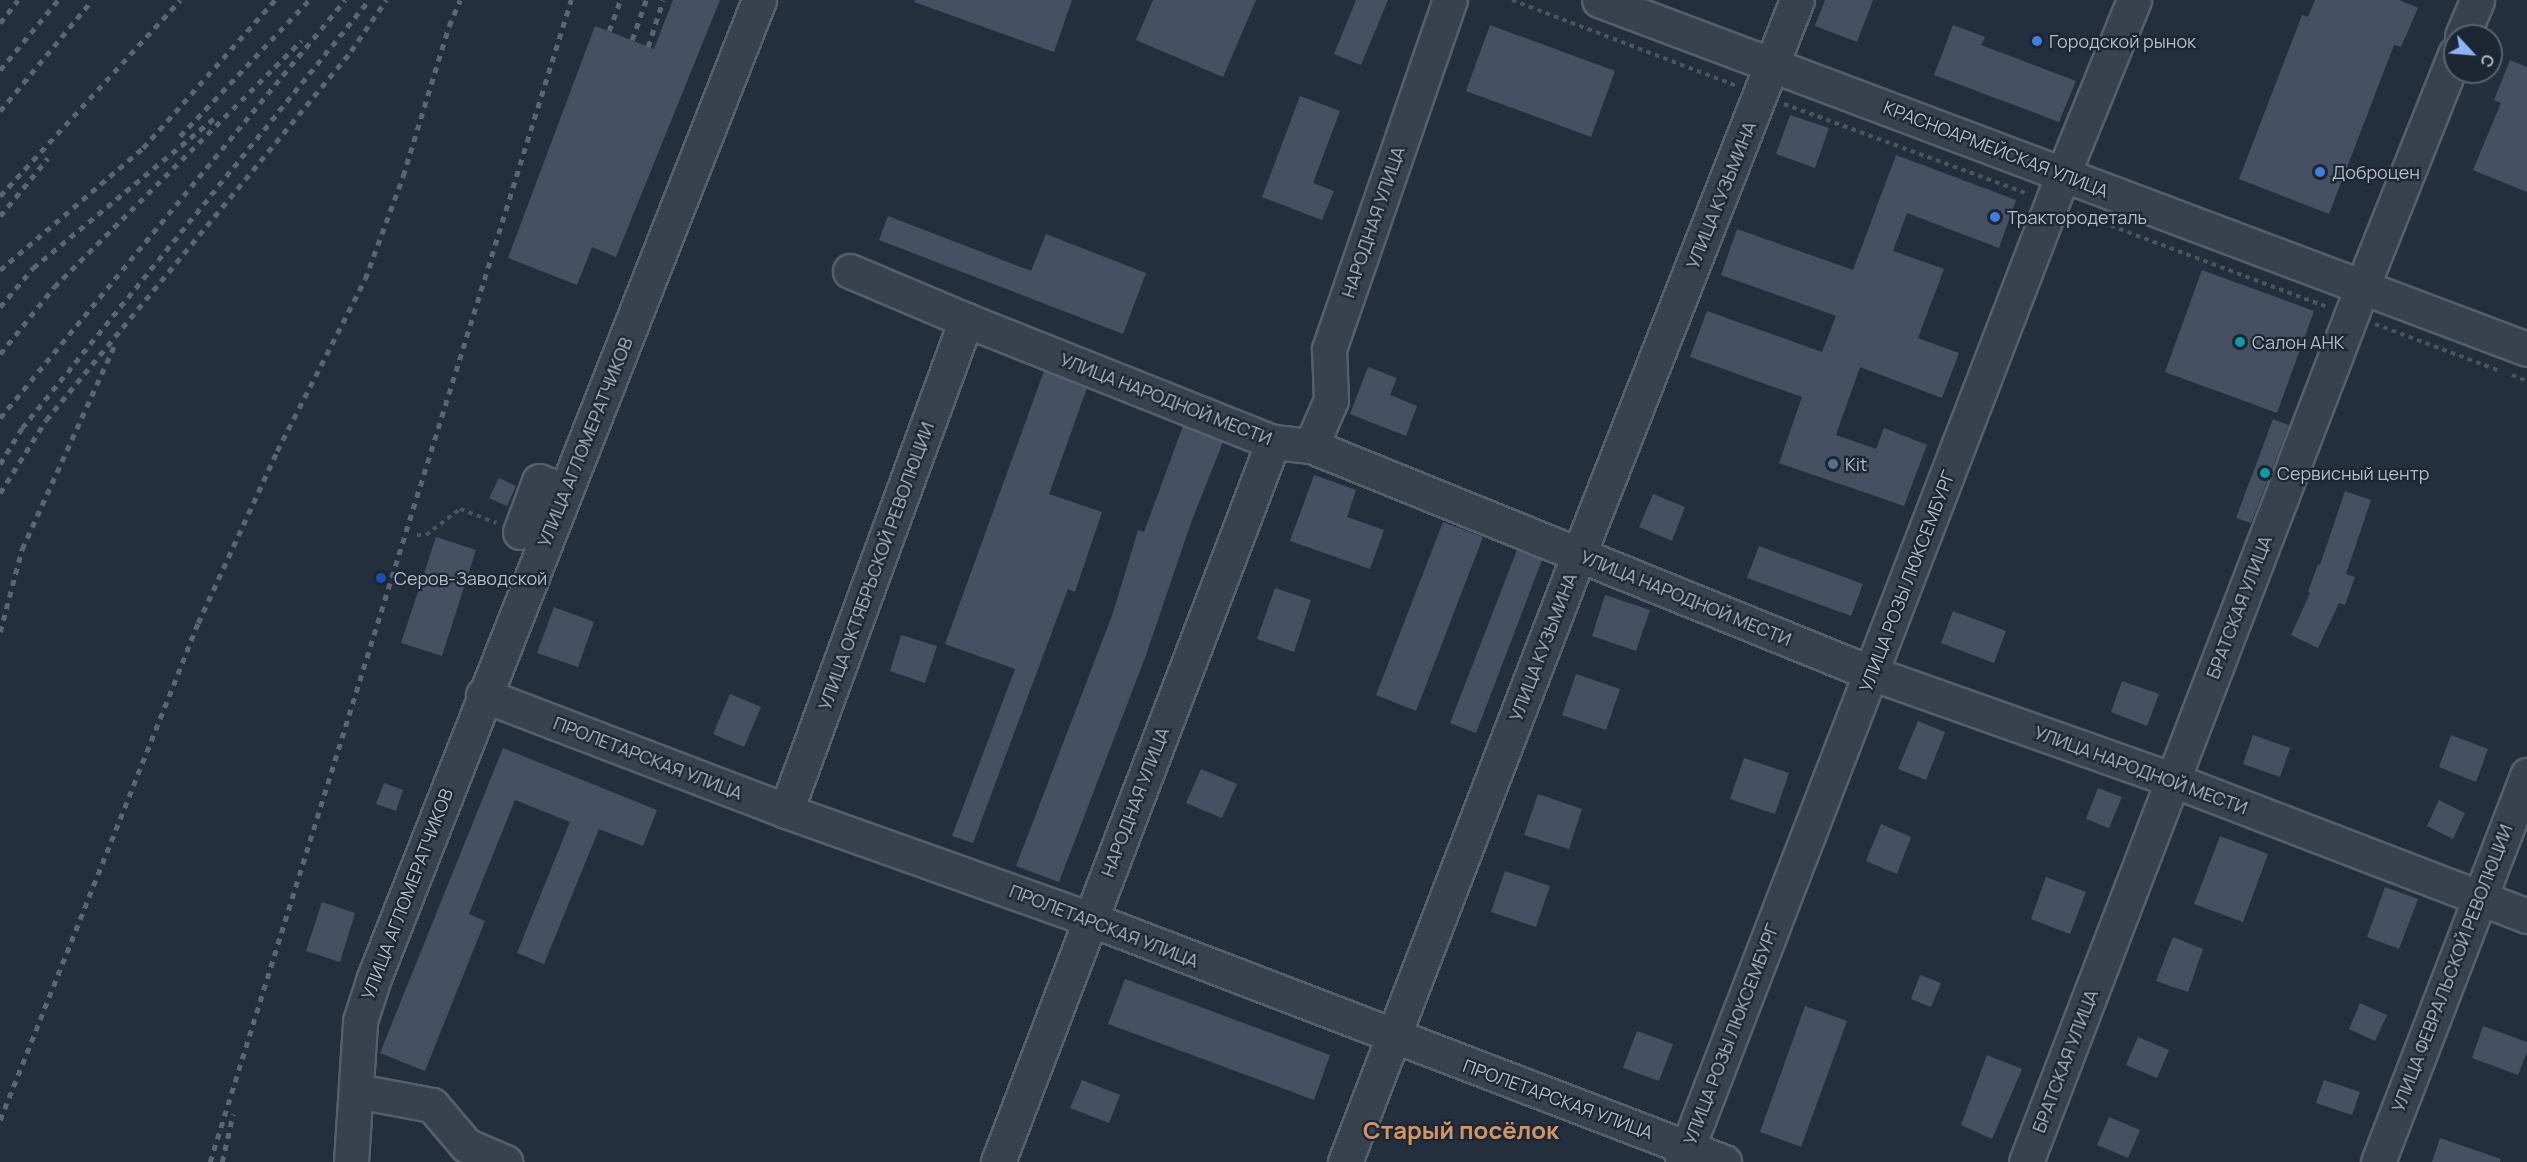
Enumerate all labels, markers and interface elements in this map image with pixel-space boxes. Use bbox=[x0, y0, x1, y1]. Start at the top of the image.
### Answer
north arrow bbox=[2443, 24, 2503, 84]
place label: Городской рынок bbox=[2049, 30, 2196, 52]
marker: Городской рынок bbox=[2030, 34, 2044, 48]
text: С bbox=[2475, 51, 2500, 71]
street label: КРАСНОАРМЕЙСКАЯ УЛИЦА bbox=[1880, 96, 2112, 202]
street label: УЛИЦА КУЗЬМИНА bbox=[1682, 118, 1760, 272]
street label: НАРОДНАЯ УЛИЦА bbox=[1337, 144, 1409, 300]
place label: Доброцен bbox=[2332, 161, 2420, 183]
marker: Доброцен bbox=[2313, 165, 2327, 179]
place label: Трактородеталь bbox=[2007, 206, 2147, 228]
marker: Трактородеталь bbox=[1988, 210, 2002, 224]
place label: Салон АНК bbox=[2252, 331, 2345, 353]
street label: УЛИЦА АГЛОМЕРАТЧИКОВ bbox=[533, 334, 637, 550]
marker: Салон АНК bbox=[2233, 335, 2247, 349]
street label: УЛИЦА НАРОДНОЙ МЕСТИ bbox=[1057, 349, 1275, 449]
street label: УЛИЦА ОКТЯБРЬСКОЙ РЕВОЛЮЦИИ bbox=[814, 419, 938, 713]
place label: Kit bbox=[1845, 453, 1867, 475]
marker: Kit bbox=[1826, 457, 1840, 471]
place label: Сервисный центр bbox=[2277, 462, 2429, 484]
marker: Сервисный центр bbox=[2258, 466, 2272, 480]
street label: УЛИЦА РОЗЫ ЛЮКСЕМБУРГ bbox=[1855, 467, 1959, 695]
street label: БРАТСКАЯ УЛИЦА bbox=[2202, 532, 2276, 682]
street label: УЛИЦА НАРОДНОЙ МЕСТИ bbox=[1577, 546, 1795, 650]
place label: Серов-Заводской bbox=[394, 567, 547, 589]
marker: Серов-Заводской bbox=[372, 569, 390, 587]
street label: УЛИЦА КУЗЬМИНА bbox=[1505, 570, 1581, 724]
street label: ПРОЛЕТАРСКАЯ УЛИЦА bbox=[551, 712, 745, 804]
street label: УЛИЦА НАРОДНОЙ МЕСТИ bbox=[2031, 721, 2251, 819]
street label: НАРОДНАЯ УЛИЦА bbox=[1097, 724, 1173, 880]
street label: УЛИЦА АГЛОМЕРАТЧИКОВ bbox=[357, 786, 457, 1002]
street label: УЛИЦА ФЕВРАЛЬСКОЙ РЕВОЛЮЦИИ bbox=[2387, 821, 2517, 1115]
street label: ПРОЛЕТАРСКАЯ УЛИЦА bbox=[1007, 880, 1201, 972]
street label: УЛИЦА РОЗЫ ЛЮКСЕМБУРГ bbox=[1679, 920, 1783, 1148]
street label: БРАТСКАЯ УЛИЦА bbox=[2028, 986, 2102, 1136]
street label: ПРОЛЕТАРСКАЯ УЛИЦА bbox=[1460, 1055, 1656, 1143]
district label: Старый посёлок bbox=[1363, 1116, 1559, 1144]

